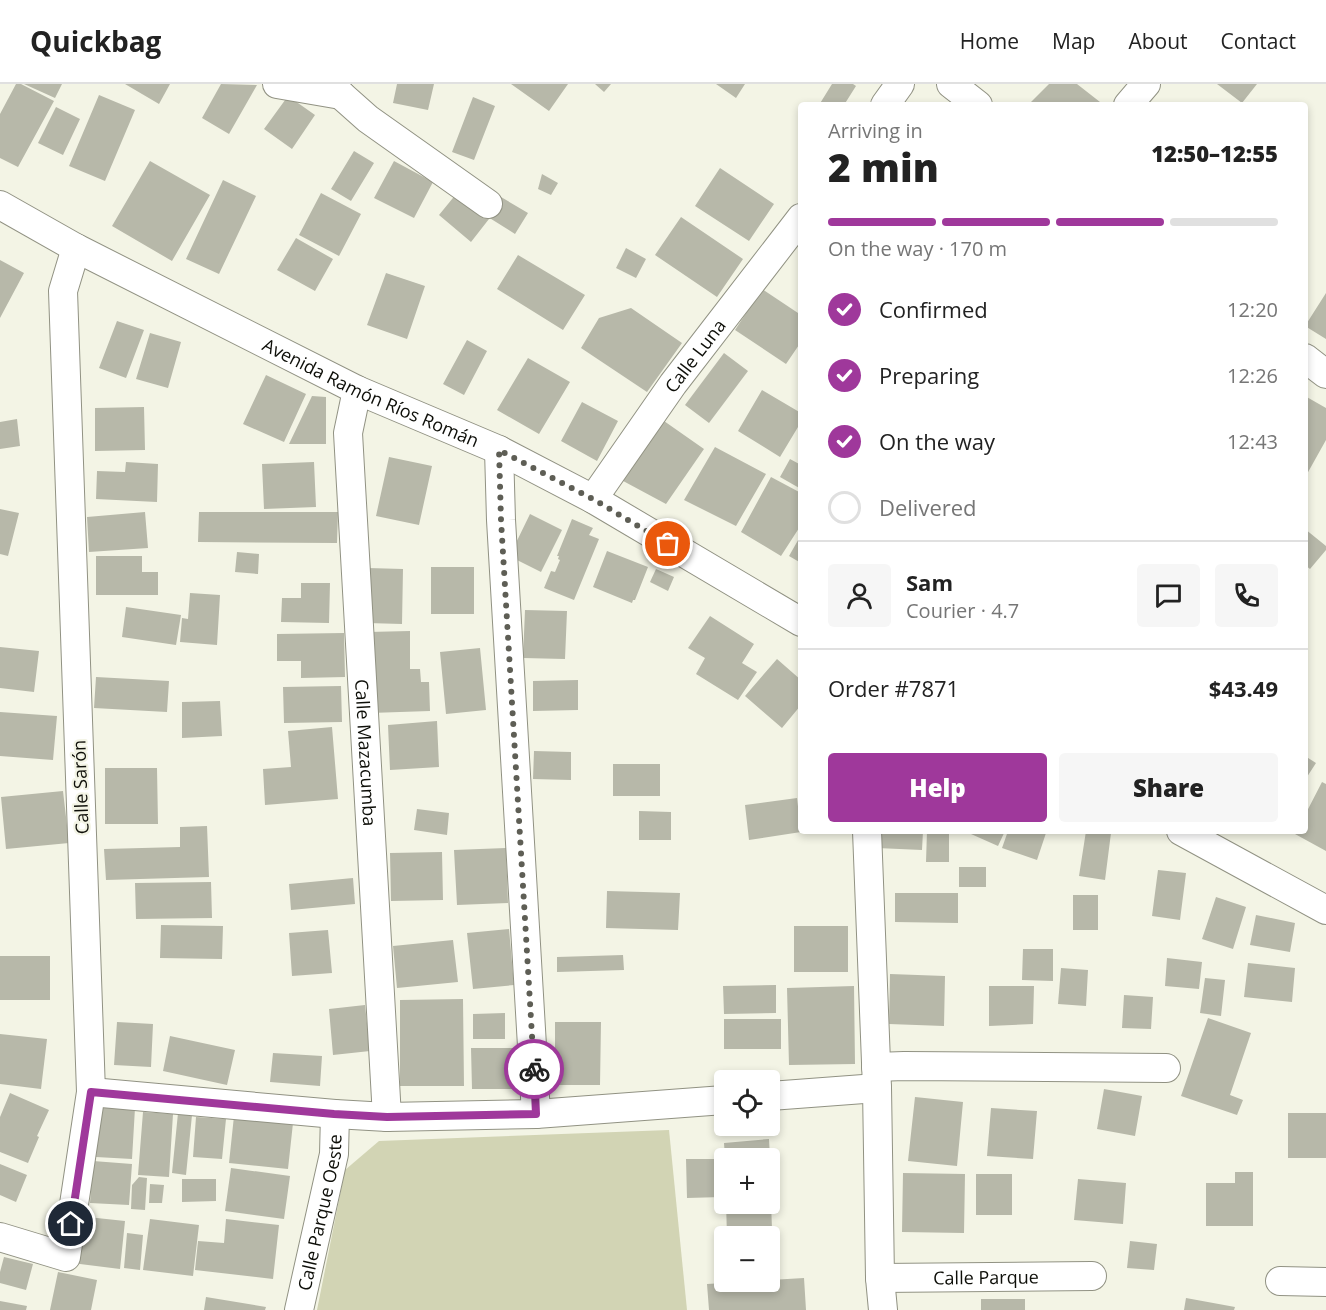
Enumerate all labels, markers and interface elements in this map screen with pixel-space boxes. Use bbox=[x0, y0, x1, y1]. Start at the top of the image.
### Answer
text: Quickbag bbox=[30, 22, 161, 60]
text: Home bbox=[960, 27, 1019, 55]
text: Map bbox=[1052, 27, 1095, 55]
text: About bbox=[1128, 27, 1188, 55]
text: Contact bbox=[1221, 27, 1296, 55]
text: Arriving in bbox=[828, 117, 923, 144]
text: 12:50–12:55 bbox=[1151, 138, 1278, 168]
text: 2 min bbox=[828, 140, 939, 193]
text: On the way · 170 m bbox=[828, 235, 1007, 262]
icon: check bbox=[828, 293, 861, 326]
text: Confirmed bbox=[879, 294, 988, 324]
text: 12:20 bbox=[1227, 296, 1278, 323]
street label: Calle Luna bbox=[659, 314, 731, 397]
street label: Avenida Ramón Ríos Román bbox=[259, 332, 483, 452]
icon: check bbox=[828, 359, 861, 392]
text: Preparing bbox=[879, 360, 979, 390]
text: 12:26 bbox=[1227, 362, 1278, 389]
icon: check bbox=[828, 425, 861, 458]
text: On the way bbox=[879, 426, 995, 456]
text: 12:43 bbox=[1227, 428, 1278, 455]
text: Delivered bbox=[879, 492, 977, 522]
pin bbox=[642, 518, 693, 569]
icon: bag bbox=[651, 527, 684, 560]
button: person bbox=[828, 564, 891, 627]
button: chat bbox=[1137, 564, 1200, 627]
button: phone bbox=[1215, 564, 1278, 627]
text: Sam bbox=[906, 567, 953, 597]
text: Courier · 4.7 bbox=[906, 597, 1019, 624]
text: Order #7871 bbox=[828, 673, 959, 703]
text: $43.49 bbox=[1209, 673, 1278, 703]
street label: Calle Mazacumba bbox=[350, 678, 382, 827]
street label: Calle Sarón bbox=[66, 739, 94, 835]
button: Help bbox=[828, 753, 1047, 822]
button: Share bbox=[1059, 753, 1278, 822]
courier bbox=[504, 1039, 564, 1099]
icon: bike bbox=[518, 1053, 551, 1086]
map controls bbox=[714, 1070, 780, 1292]
button: locate bbox=[714, 1070, 780, 1136]
street label: Calle Parque Oeste bbox=[292, 1134, 346, 1293]
button: + bbox=[714, 1148, 780, 1214]
pin bbox=[45, 1198, 96, 1249]
icon: home bbox=[54, 1207, 87, 1240]
button: − bbox=[714, 1226, 780, 1292]
street label: Calle Parque bbox=[933, 1265, 1039, 1289]

